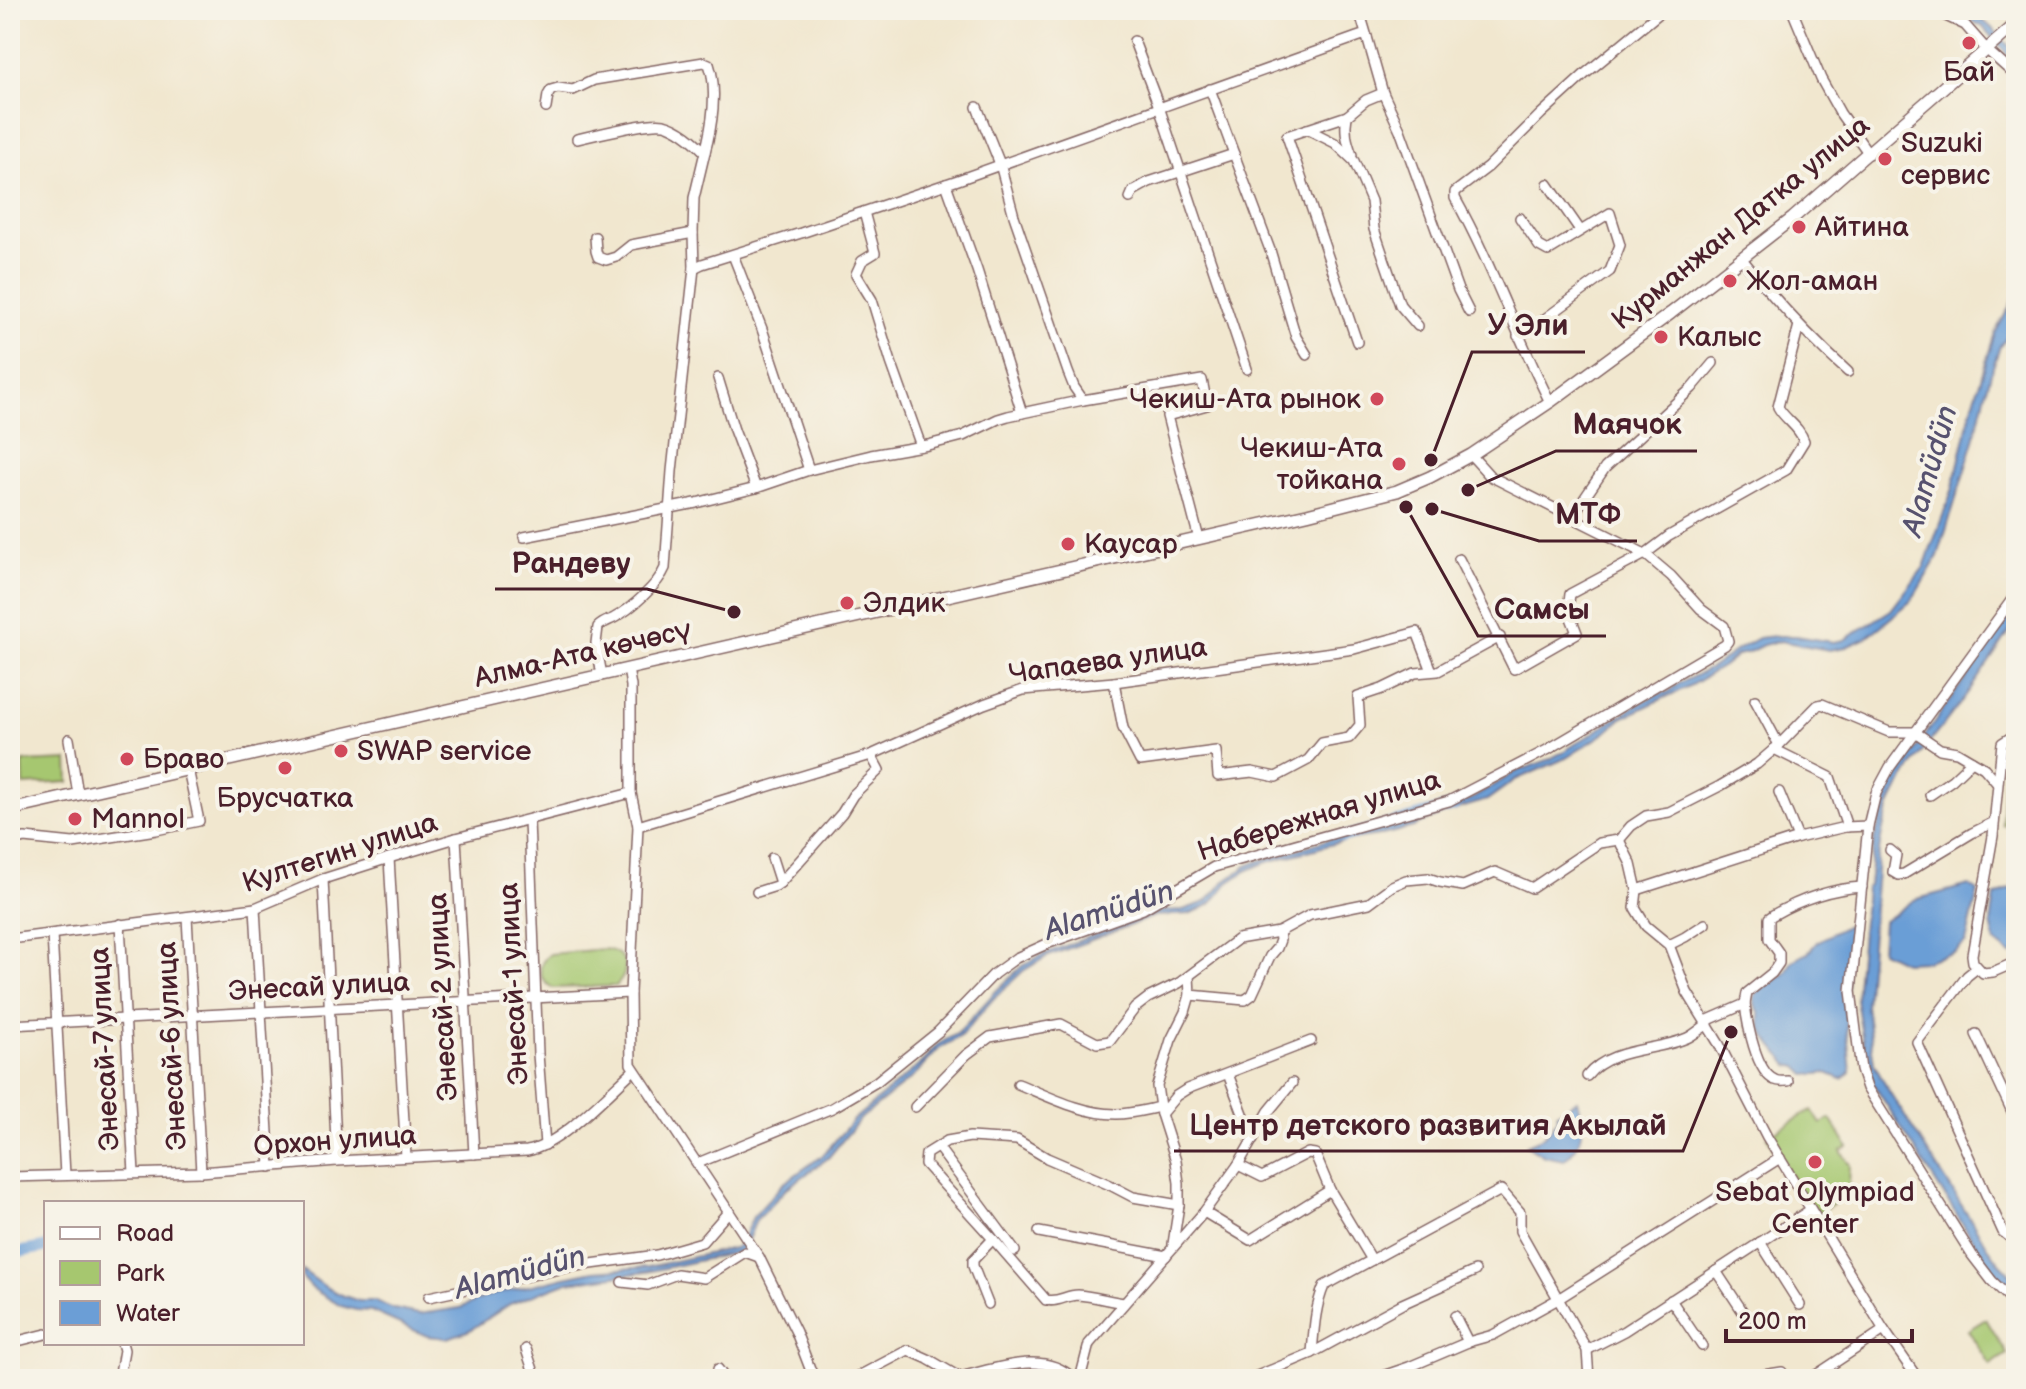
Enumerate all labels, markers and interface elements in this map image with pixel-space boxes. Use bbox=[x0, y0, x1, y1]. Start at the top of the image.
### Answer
marker: Бай bbox=[1960, 34, 1978, 52]
place label: Бай bbox=[1943, 56, 1995, 89]
street label: Курманжан Датка улица bbox=[1606, 109, 1877, 337]
place label: Suzuki сервис bbox=[1901, 127, 1990, 192]
marker: Suzuki сервис bbox=[1876, 150, 1894, 168]
place label: Айтина bbox=[1814, 211, 1909, 244]
marker: Айтина bbox=[1790, 218, 1808, 236]
place label: Жол-аман bbox=[1746, 265, 1878, 298]
marker: Жол-аман bbox=[1721, 272, 1739, 290]
callout: У Эли bbox=[1472, 298, 1585, 352]
text: У Эли bbox=[1488, 308, 1568, 344]
place label: Калыс bbox=[1677, 321, 1762, 354]
marker: Калыс bbox=[1652, 328, 1670, 346]
place label: Чекиш-Ата рынок bbox=[1130, 383, 1361, 416]
marker: Чекиш-Ата рынок bbox=[1368, 390, 1386, 408]
callout: Маячок bbox=[1556, 397, 1697, 451]
water label: Alamüdün bbox=[1894, 402, 1966, 542]
text: Маячок bbox=[1572, 407, 1682, 443]
place label: Чекиш-Ата тойкана bbox=[1240, 432, 1383, 497]
marker: Чекиш-Ата тойкана bbox=[1390, 455, 1408, 473]
callout: МТФ bbox=[1539, 487, 1637, 541]
text: МТФ bbox=[1555, 497, 1621, 533]
place label: Каусар bbox=[1084, 528, 1178, 561]
callout: Рандеву bbox=[495, 535, 647, 589]
marker: Каусар bbox=[1059, 535, 1077, 553]
text: Рандеву bbox=[511, 546, 631, 582]
callout: Самсы bbox=[1478, 582, 1606, 636]
place label: Элдик bbox=[863, 587, 946, 620]
text: Самсы bbox=[1494, 592, 1590, 628]
marker: Элдик bbox=[838, 594, 856, 612]
street label: Алма-Ата көчөсү bbox=[470, 613, 695, 695]
street label: Чапаева улица bbox=[1007, 631, 1210, 691]
place label: SWAP service bbox=[357, 735, 532, 768]
marker: SWAP service bbox=[332, 742, 350, 760]
place label: Браво bbox=[143, 743, 224, 776]
marker: Браво bbox=[118, 750, 136, 768]
marker: Брусчатка bbox=[276, 759, 294, 777]
street label: Набережная улица bbox=[1194, 763, 1445, 869]
place label: Брусчатка bbox=[217, 782, 354, 815]
place label: Mannol bbox=[91, 803, 185, 836]
street label: Култегин улица bbox=[238, 806, 442, 900]
marker: Mannol bbox=[66, 810, 84, 828]
water label: Alamüdün bbox=[1038, 873, 1178, 949]
street label: Энесай-1 улица bbox=[492, 881, 536, 1086]
street label: Энесай-2 улица bbox=[421, 892, 465, 1102]
street label: Энесай-6 улица bbox=[150, 940, 194, 1151]
street label: Энесай-7 улица bbox=[83, 946, 127, 1152]
street label: Энесай улица bbox=[227, 966, 411, 1008]
callout: Центр детского развития Акылай bbox=[1174, 1097, 1683, 1151]
text: Центр детского развития Акылай bbox=[1189, 1108, 1667, 1144]
street label: Орхон улица bbox=[252, 1119, 418, 1163]
marker: Sebat Olympiad Center bbox=[1806, 1153, 1824, 1171]
place label: Sebat Olympiad Center bbox=[1715, 1176, 1915, 1241]
legend bbox=[44, 1201, 304, 1345]
text: Road bbox=[116, 1219, 174, 1248]
water label: Alamüdün bbox=[449, 1238, 589, 1308]
text: Park bbox=[116, 1259, 164, 1288]
scale bar bbox=[1726, 1293, 1912, 1343]
text: Water bbox=[116, 1299, 180, 1328]
text: 200 m bbox=[1738, 1307, 1807, 1336]

